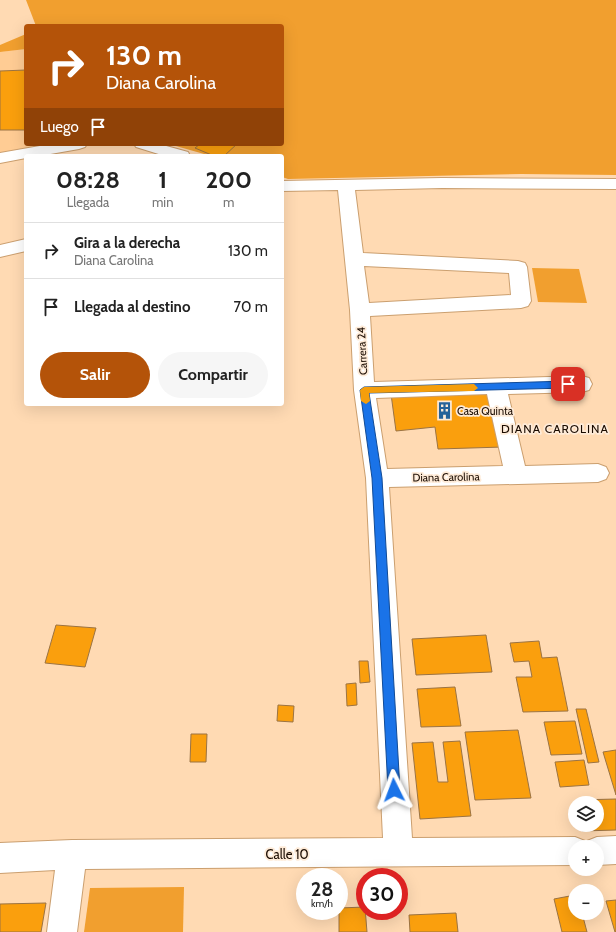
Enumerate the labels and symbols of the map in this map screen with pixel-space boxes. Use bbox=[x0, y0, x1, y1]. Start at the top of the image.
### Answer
street label: Carrera 24 bbox=[354, 326, 370, 375]
pin bbox=[551, 367, 585, 401]
building icon: Casa Quinta bbox=[434, 401, 454, 421]
place label: Casa Quinta bbox=[457, 404, 514, 418]
district label: DIANA CAROLINA bbox=[501, 421, 609, 436]
street label: Diana Carolina bbox=[412, 469, 480, 485]
position arrow bbox=[373, 769, 415, 811]
street label: Calle 10 bbox=[265, 846, 309, 862]
speed limit sign: 30 bbox=[356, 868, 408, 920]

